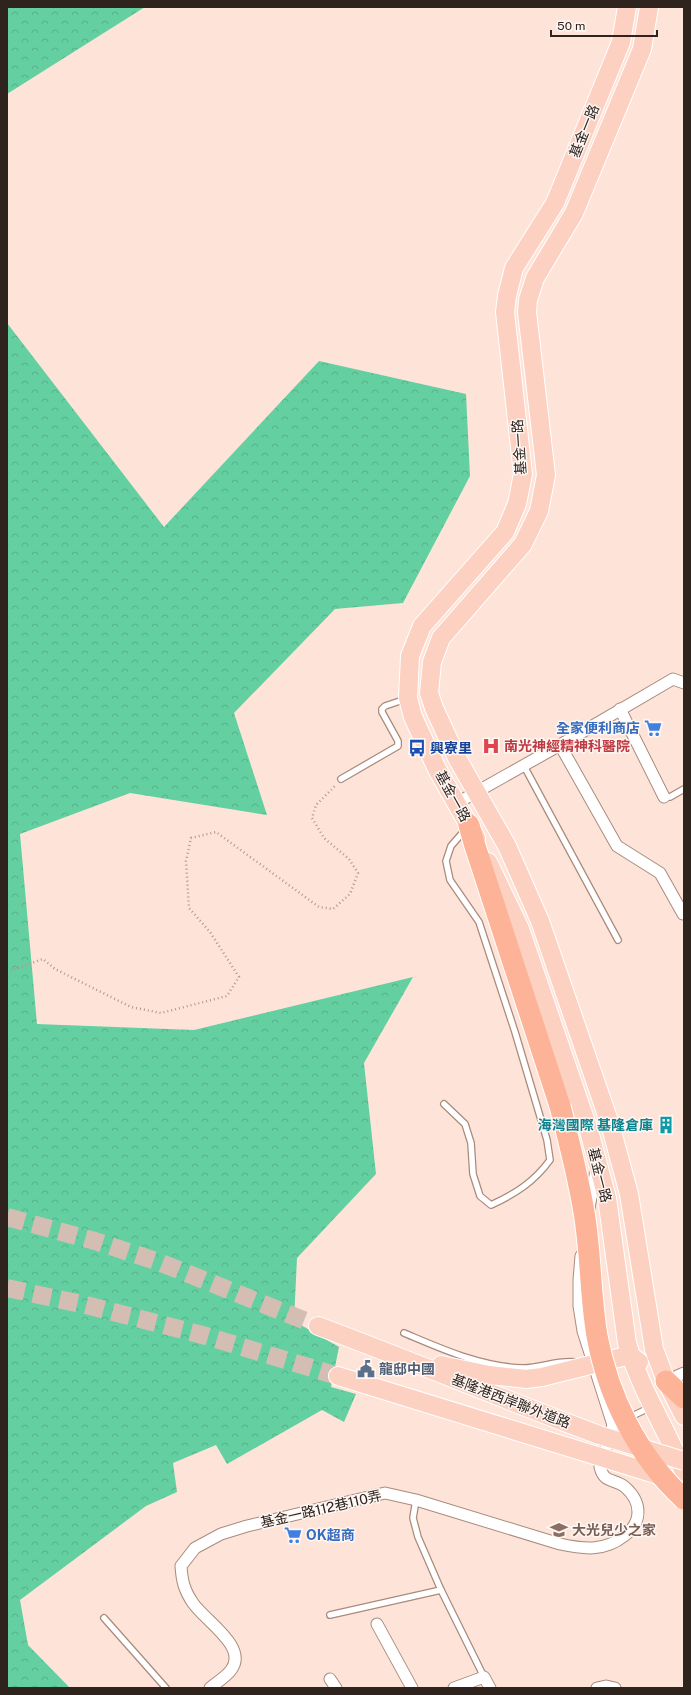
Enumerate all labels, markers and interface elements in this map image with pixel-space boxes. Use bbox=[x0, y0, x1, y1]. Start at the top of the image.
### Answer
scale bar bbox=[551, 12, 657, 38]
text: 50 m bbox=[557, 19, 585, 33]
street label: 基金一路 bbox=[566, 102, 602, 160]
street label: 基金一路 bbox=[509, 419, 529, 475]
supermarket icon: 全家便利商店 bbox=[643, 718, 663, 738]
place label: 全家便利商店 bbox=[556, 720, 640, 736]
hospital icon: 南光神經精神科醫院 bbox=[481, 736, 501, 756]
bus stop icon: 興寮里 bbox=[407, 738, 427, 758]
place label: 南光神經精神科醫院 bbox=[504, 738, 630, 754]
place label: 興寮里 bbox=[430, 740, 472, 756]
street label: 基金一路 bbox=[432, 768, 474, 824]
building icon: 海灣國際 基隆倉庫 bbox=[656, 1115, 676, 1135]
place label: 海灣國際 基隆倉庫 bbox=[538, 1117, 653, 1133]
street label: 基金一路 bbox=[585, 1146, 615, 1204]
public building icon: 龍邸中國 bbox=[356, 1359, 376, 1379]
place label: 龍邸中國 bbox=[379, 1361, 435, 1377]
street label: 基隆港西岸聯外道路 bbox=[449, 1371, 573, 1431]
street label: 基金一路112巷110弄 bbox=[259, 1487, 383, 1531]
school or university icon: 大光兒少之家 bbox=[549, 1520, 569, 1540]
place label: 大光兒少之家 bbox=[572, 1522, 656, 1538]
supermarket icon: OK超商 bbox=[283, 1525, 303, 1545]
place label: OK超商 bbox=[306, 1527, 355, 1543]

